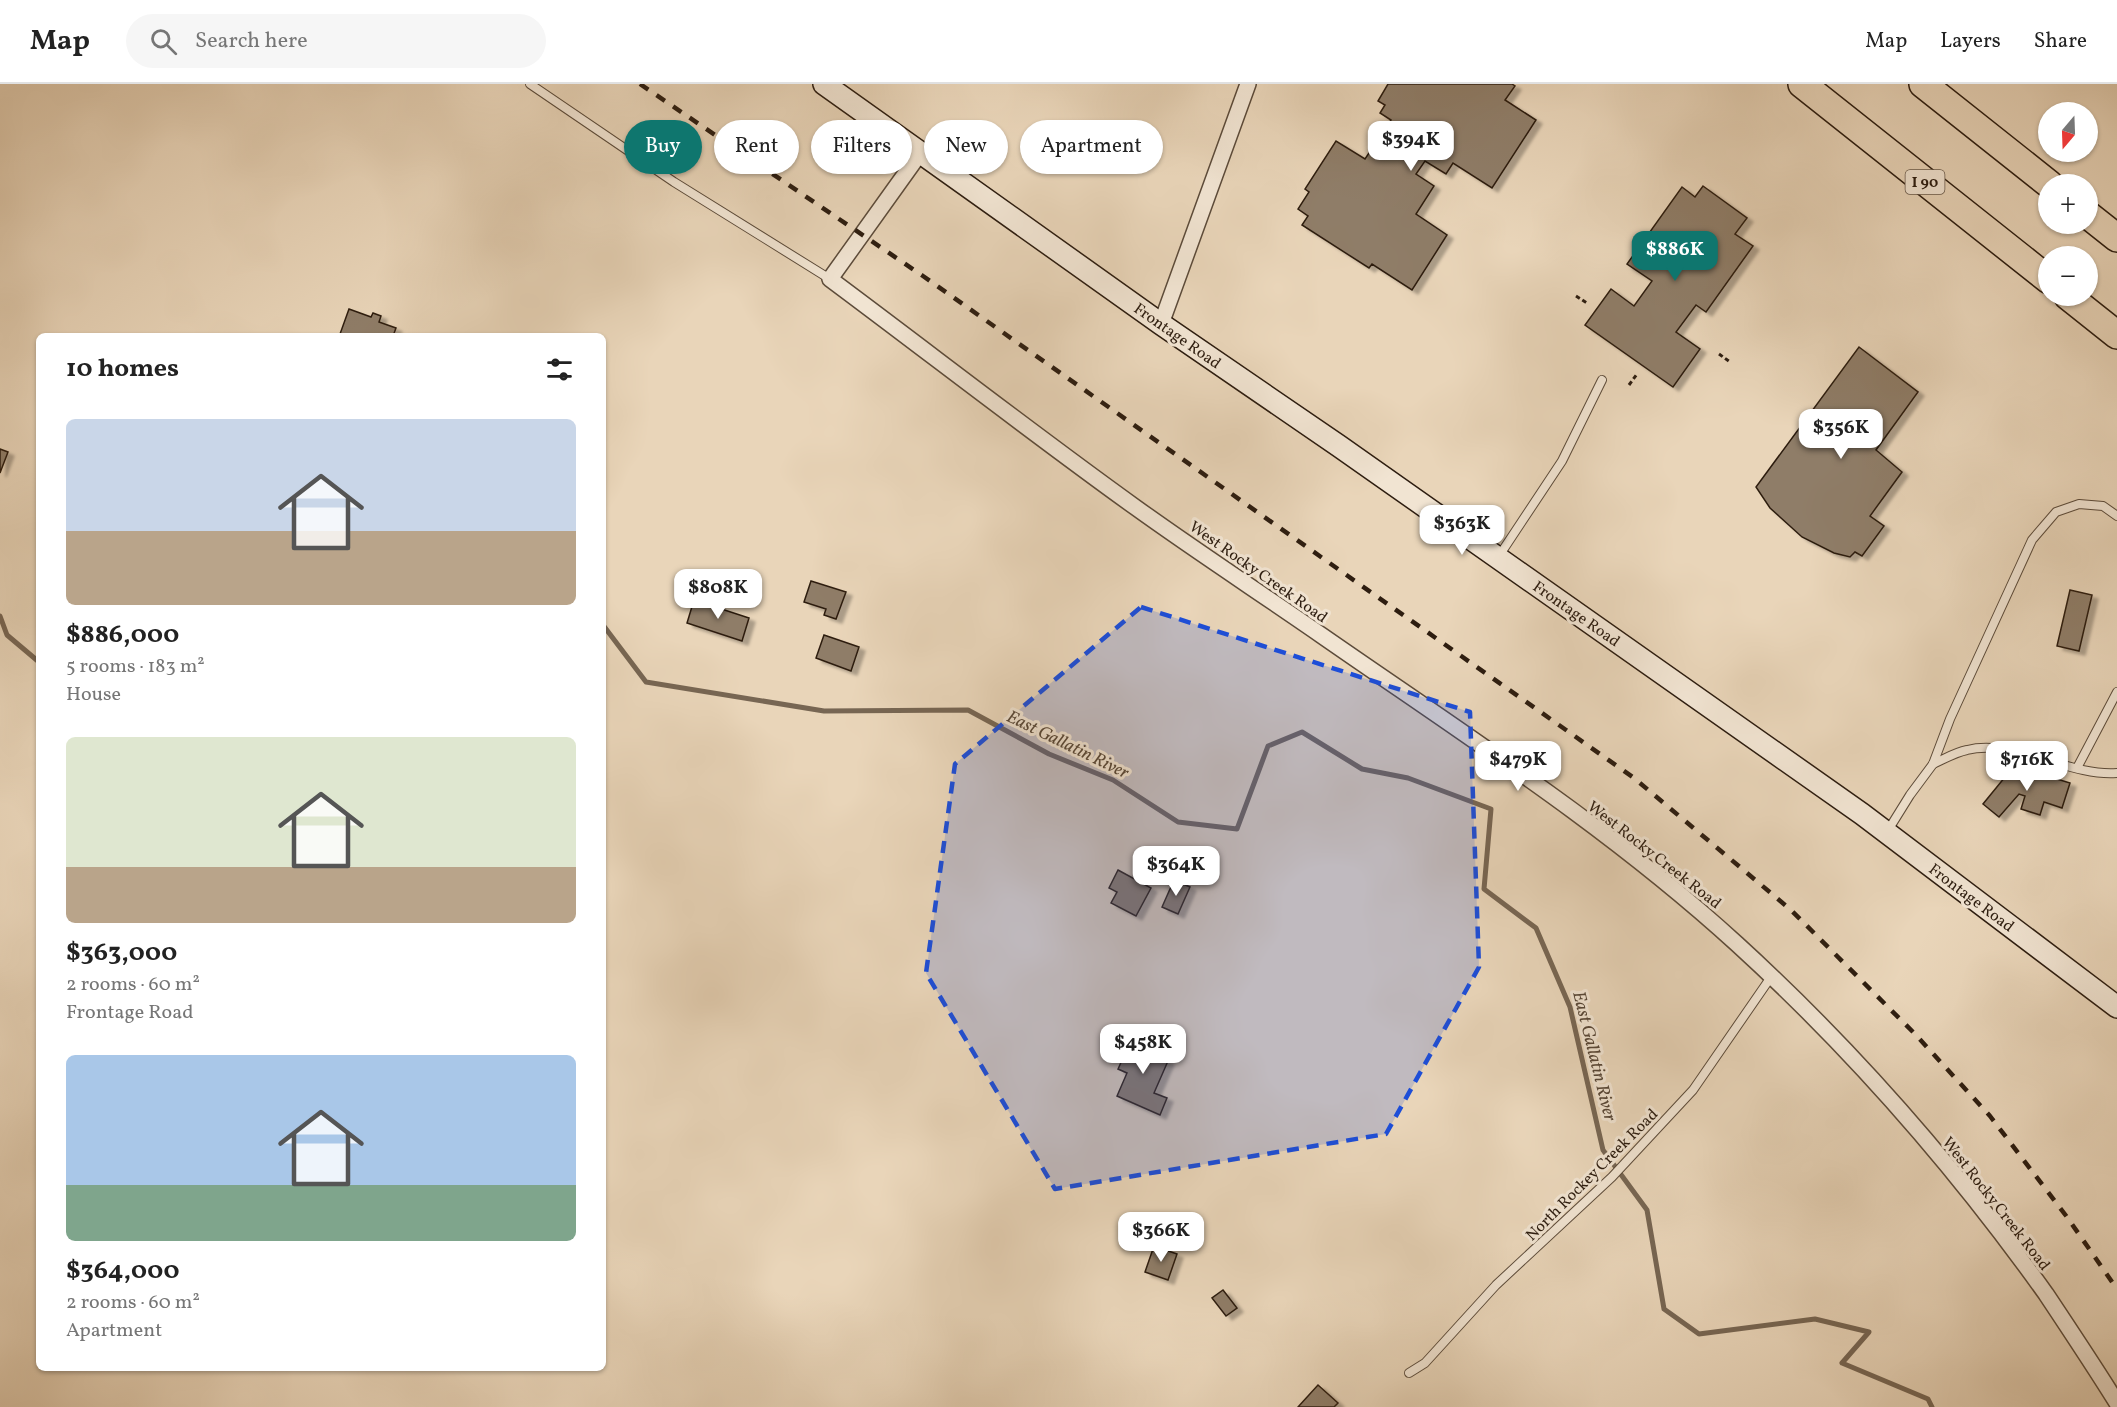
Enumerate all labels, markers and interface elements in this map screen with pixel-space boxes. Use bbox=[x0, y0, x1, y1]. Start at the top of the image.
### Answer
search box bbox=[126, 14, 546, 68]
text: Map bbox=[30, 22, 90, 61]
icon: search bbox=[147, 25, 180, 58]
text: Search here bbox=[195, 26, 308, 57]
text: Map bbox=[1865, 27, 1907, 56]
text: Layers bbox=[1940, 27, 2001, 56]
text: Share bbox=[2034, 27, 2087, 56]
north arrow bbox=[2038, 102, 2098, 162]
map controls bbox=[2038, 102, 2098, 306]
chip: Buy bbox=[624, 120, 702, 174]
chip: Rent bbox=[714, 120, 799, 174]
chip: Filters bbox=[811, 120, 912, 174]
chip: New bbox=[924, 120, 1008, 174]
chip: Apartment bbox=[1020, 120, 1163, 174]
pin: $394K bbox=[1369, 121, 1453, 172]
text: $394K bbox=[1382, 126, 1440, 154]
road number: I 90 bbox=[1906, 170, 1944, 194]
button: + bbox=[2038, 174, 2098, 234]
pin: $886K bbox=[1633, 231, 1717, 282]
text: $886K bbox=[1646, 236, 1704, 264]
button: − bbox=[2038, 246, 2098, 306]
street label: Frontage Road bbox=[1129, 298, 1225, 375]
text: 10 homes bbox=[66, 351, 179, 387]
icon: filters bbox=[543, 353, 576, 386]
pin: $356K bbox=[1799, 409, 1883, 460]
text: $356K bbox=[1813, 414, 1869, 442]
icon: home bbox=[267, 458, 375, 566]
pin: $363K bbox=[1420, 505, 1504, 556]
text: $363K bbox=[1434, 510, 1490, 538]
street label: West Rocky Creek Road bbox=[1184, 516, 1331, 629]
pin: $808K bbox=[676, 569, 760, 620]
text: $808K bbox=[688, 574, 748, 602]
street label: Frontage Road bbox=[1528, 576, 1624, 653]
text: $886,000 bbox=[66, 617, 179, 653]
text: 5 rooms · 183 m² bbox=[66, 653, 205, 681]
text: House bbox=[66, 681, 121, 709]
water label: East Gallatin River bbox=[1002, 705, 1133, 786]
pin: $479K bbox=[1476, 741, 1560, 792]
pin: $716K bbox=[1985, 741, 2069, 792]
text: $479K bbox=[1489, 746, 1547, 774]
text: $716K bbox=[2000, 746, 2054, 774]
icon: home bbox=[267, 776, 375, 884]
street label: West Rocky Creek Road bbox=[1582, 796, 1725, 915]
pin: $364K bbox=[1134, 846, 1218, 897]
text: $364K bbox=[1147, 851, 1205, 879]
street label: Frontage Road bbox=[1923, 859, 2018, 938]
text: $363,000 bbox=[66, 935, 177, 971]
text: 2 rooms · 60 m² bbox=[66, 971, 200, 999]
water label: East Gallatin River bbox=[1565, 989, 1622, 1124]
text: Frontage Road bbox=[66, 999, 193, 1027]
pin: $458K bbox=[1101, 1024, 1185, 1075]
text: $458K bbox=[1114, 1029, 1172, 1057]
icon: home bbox=[267, 1094, 375, 1202]
street label: North Rockey Creek Road bbox=[1521, 1104, 1663, 1246]
street label: West Rocky Creek Road bbox=[1936, 1133, 2055, 1276]
pin: $366K bbox=[1119, 1212, 1203, 1263]
text: $366K bbox=[1132, 1217, 1190, 1245]
text: $364,000 bbox=[66, 1253, 179, 1289]
text: 2 rooms · 60 m² bbox=[66, 1289, 200, 1317]
text: Apartment bbox=[66, 1317, 162, 1345]

